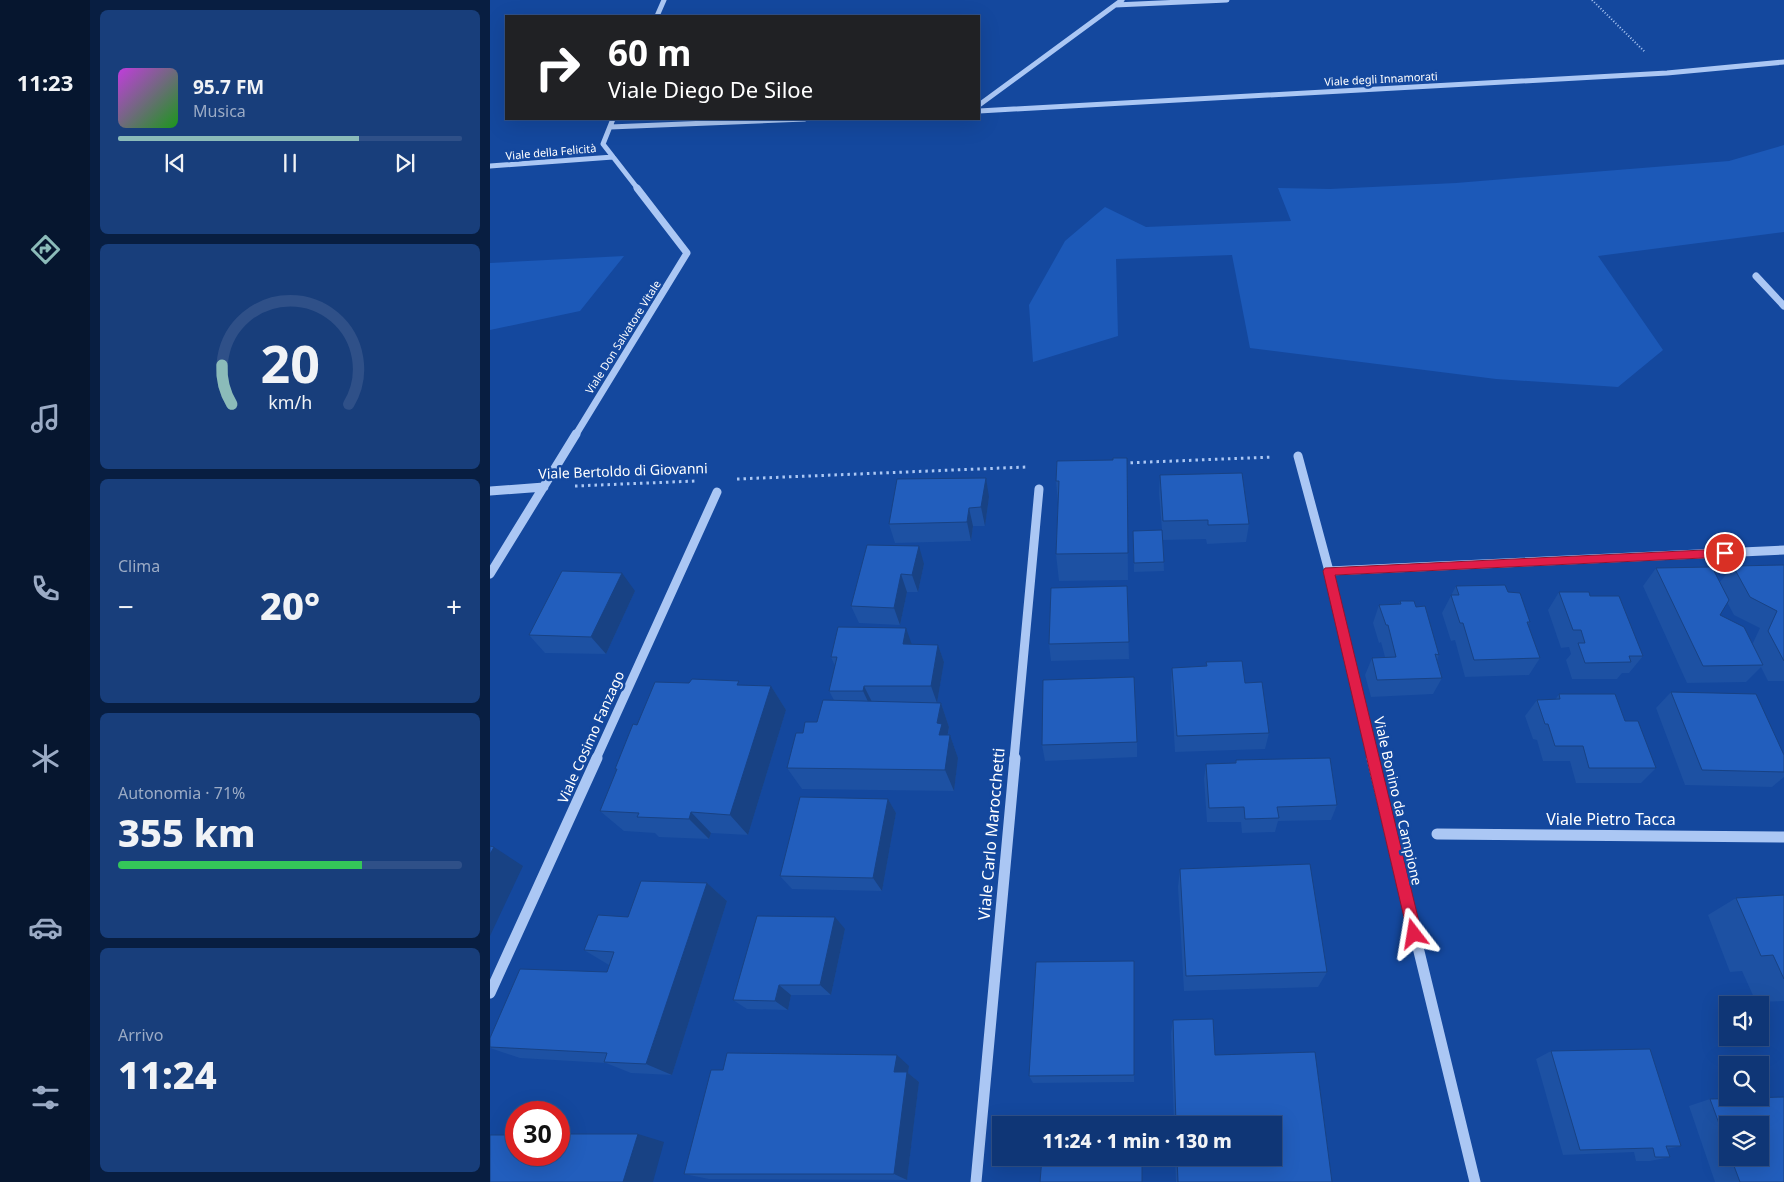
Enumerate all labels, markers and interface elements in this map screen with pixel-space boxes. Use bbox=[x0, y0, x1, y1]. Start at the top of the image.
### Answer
text: 60 m bbox=[608, 29, 691, 76]
icon: right bbox=[525, 35, 590, 100]
text: 11:23 bbox=[17, 67, 73, 97]
street label: Viale degli Innamorati bbox=[1324, 68, 1438, 89]
text: 95.7 FM bbox=[193, 74, 264, 100]
text: Viale Diego De Siloe bbox=[608, 74, 813, 104]
text: Musica bbox=[193, 100, 246, 122]
street label: Viale della Felicità bbox=[505, 140, 597, 163]
icon: previous bbox=[161, 149, 189, 177]
icon: pause bbox=[276, 149, 304, 177]
icon: next bbox=[391, 149, 419, 177]
icon: directions bbox=[28, 232, 63, 267]
street label: Viale Don Salvatore Vitale bbox=[581, 277, 664, 396]
text: 20 bbox=[260, 327, 320, 398]
text: km/h bbox=[268, 390, 312, 414]
icon: music bbox=[28, 401, 63, 436]
street label: Viale Bertoldo di Giovanni bbox=[538, 458, 708, 483]
pin bbox=[1704, 532, 1746, 574]
icon: arrive bbox=[1711, 539, 1739, 567]
text: Clima bbox=[118, 555, 160, 577]
icon: phone bbox=[28, 571, 63, 606]
text: 20° bbox=[260, 579, 320, 631]
text: − bbox=[118, 587, 134, 625]
text: + bbox=[446, 587, 462, 625]
street label: Viale Cosimo Fanzago bbox=[553, 668, 628, 806]
street label: Viale Bonino da Campione bbox=[1370, 715, 1427, 887]
icon: climate bbox=[28, 741, 63, 776]
street label: Viale Carlo Marocchetti bbox=[972, 747, 1010, 921]
text: Autonomia · 71% bbox=[118, 782, 245, 804]
text: 355 km bbox=[118, 806, 256, 858]
street label: Viale Pietro Tacca bbox=[1546, 808, 1676, 830]
position arrow bbox=[1387, 907, 1439, 959]
icon: car bbox=[28, 910, 63, 945]
map controls bbox=[1719, 996, 1769, 1166]
button: sound bbox=[1719, 996, 1769, 1046]
text: Arrivo bbox=[118, 1024, 163, 1046]
text: 11:24 bbox=[118, 1048, 217, 1100]
button: search bbox=[1719, 1056, 1769, 1106]
icon: filters bbox=[28, 1080, 63, 1115]
speed limit sign: 30 bbox=[505, 1101, 570, 1166]
button: layers bbox=[1719, 1116, 1769, 1166]
text: 11:24 · 1 min · 130 m bbox=[1042, 1128, 1232, 1154]

